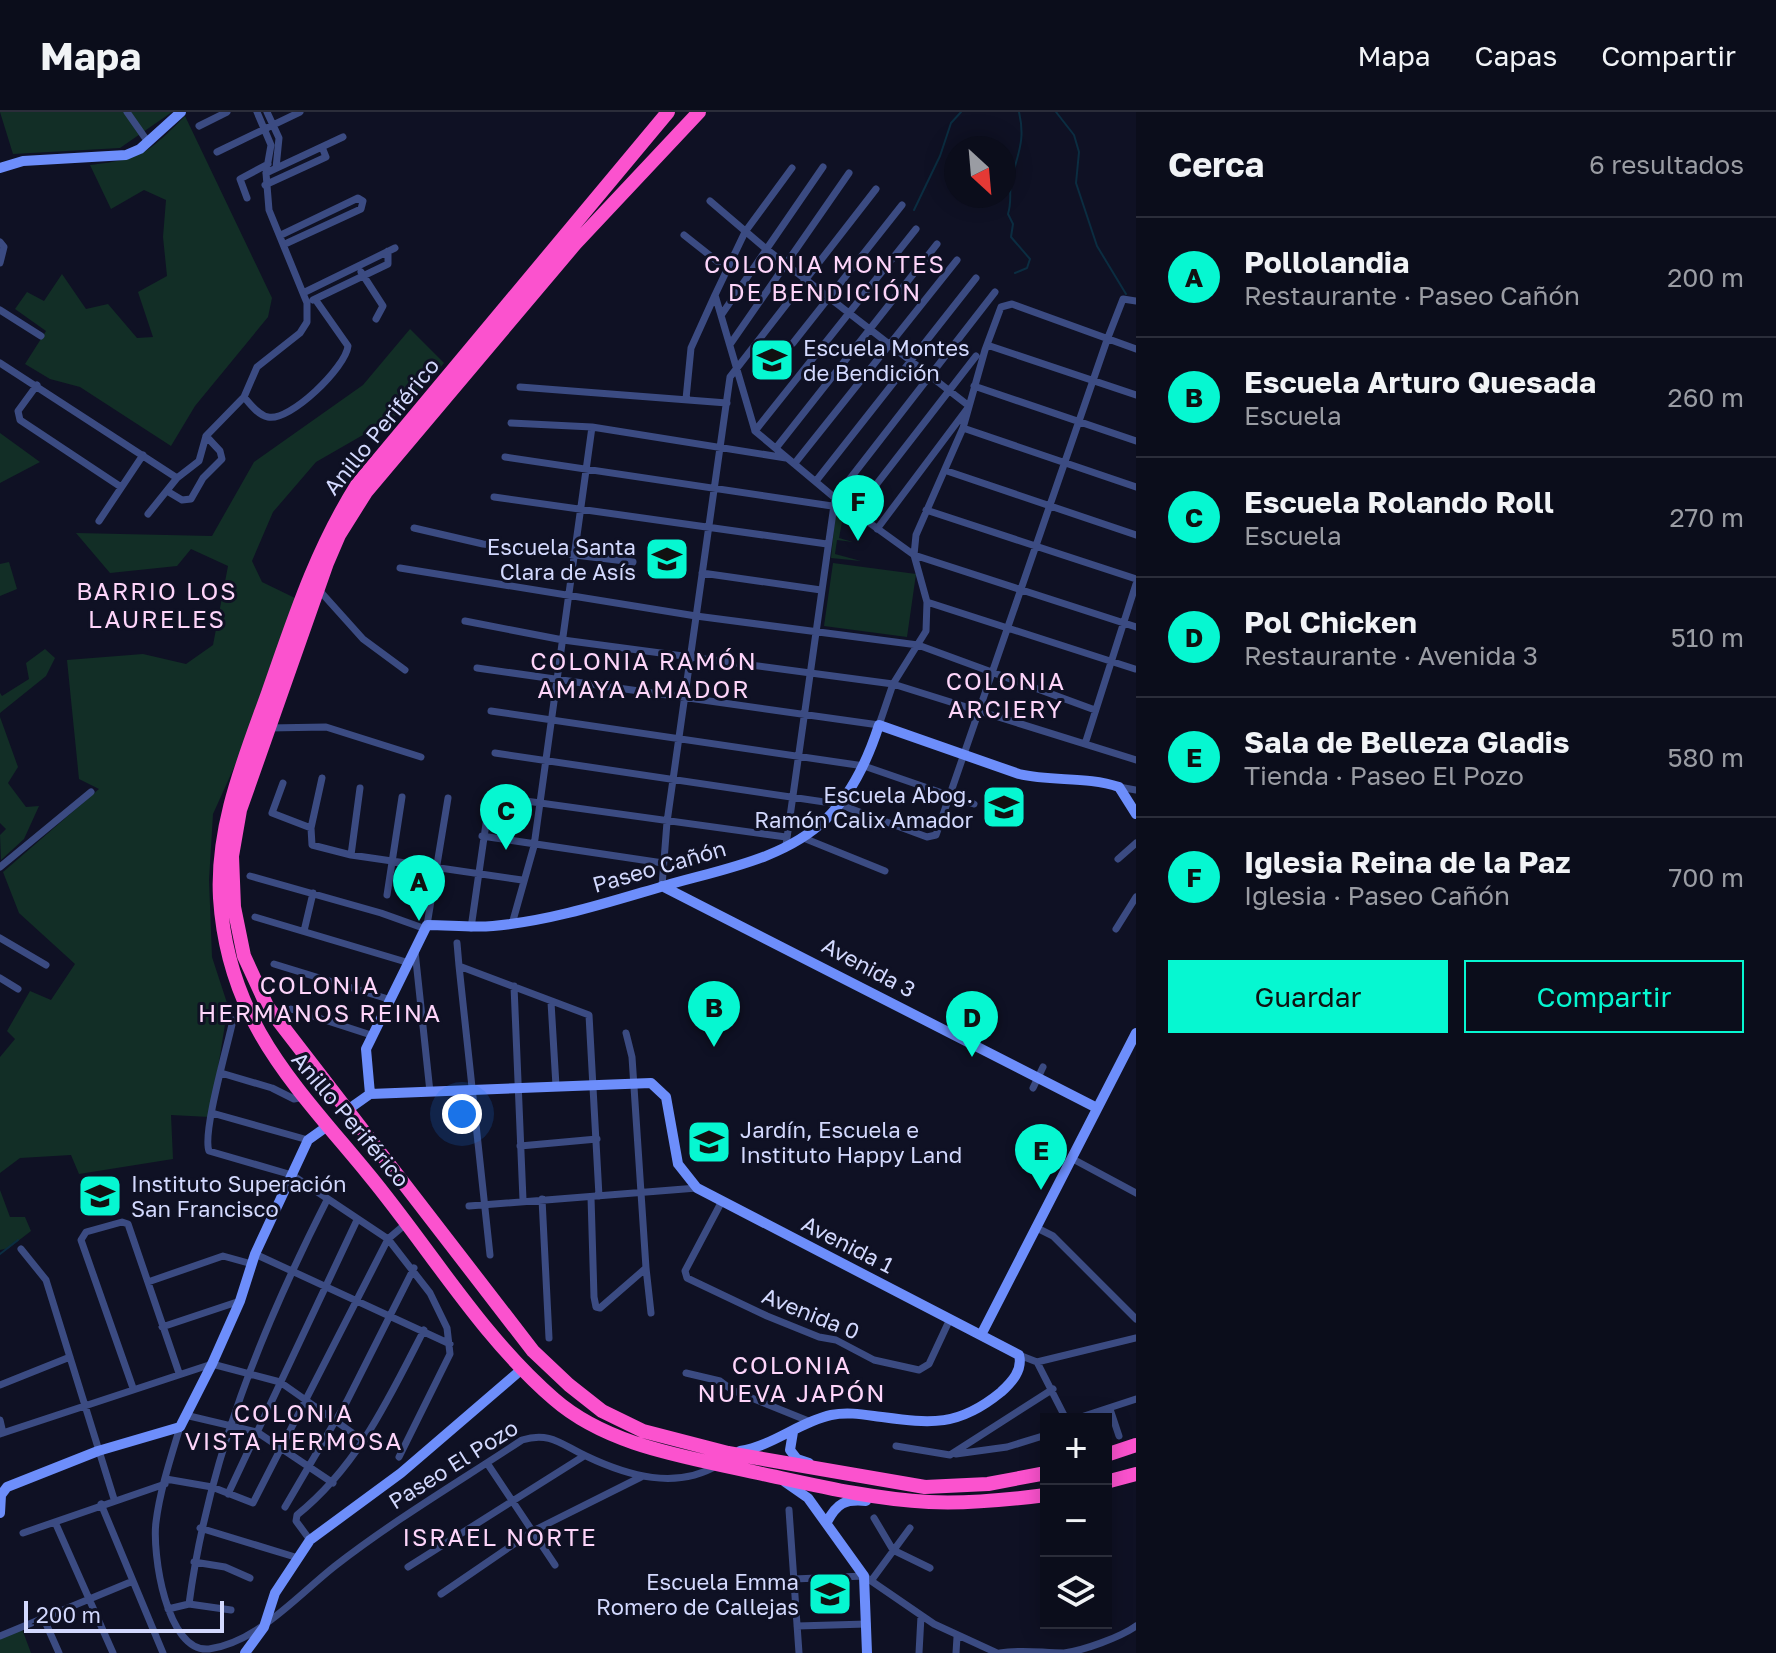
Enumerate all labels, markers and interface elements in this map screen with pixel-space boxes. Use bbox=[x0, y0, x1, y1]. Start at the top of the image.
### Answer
text: Mapa bbox=[40, 33, 141, 78]
text: Mapa bbox=[1358, 39, 1430, 72]
text: Capas bbox=[1474, 39, 1557, 72]
text: Compartir bbox=[1601, 39, 1736, 72]
north arrow bbox=[944, 136, 1016, 208]
text: Cerca bbox=[1168, 144, 1264, 184]
text: 6 resultados bbox=[1589, 149, 1744, 180]
text: Pollolandia bbox=[1244, 244, 1409, 280]
district label: COLONIA MONTES DE BENDICIÓN bbox=[704, 249, 946, 306]
text: A bbox=[1185, 262, 1203, 293]
text: 200 m bbox=[1667, 262, 1744, 293]
text: Restaurante · Paseo Cañón bbox=[1244, 280, 1580, 311]
place label: Escuela Montes de Bendición bbox=[803, 334, 970, 386]
school or university icon: Escuela Montes de Bendición bbox=[748, 336, 796, 384]
street label: Anillo Periférico bbox=[318, 352, 444, 500]
text: Escuela Arturo Quesada bbox=[1244, 364, 1596, 400]
text: B bbox=[1185, 382, 1203, 413]
text: 260 m bbox=[1668, 382, 1744, 413]
text: Escuela bbox=[1244, 400, 1342, 431]
pin: F bbox=[832, 475, 884, 541]
text: Escuela Rolando Roll bbox=[1244, 484, 1554, 520]
text: C bbox=[1185, 502, 1203, 533]
text: 270 m bbox=[1670, 502, 1744, 533]
text: Escuela bbox=[1244, 520, 1342, 551]
place label: Escuela Santa Clara de Asís bbox=[487, 533, 636, 585]
school or university icon: Escuela Santa Clara de Asís bbox=[643, 535, 691, 583]
district label: BARRIO LOS LAURELES bbox=[76, 576, 238, 633]
text: Pol Chicken bbox=[1244, 604, 1417, 640]
text: D bbox=[1185, 622, 1203, 653]
text: 510 m bbox=[1671, 622, 1744, 653]
text: Restaurante · Avenida 3 bbox=[1244, 640, 1538, 671]
district label: COLONIA RAMÓN AMAYA AMADOR bbox=[530, 646, 758, 703]
district label: COLONIA ARCIERY bbox=[946, 666, 1066, 723]
text: Sala de Belleza Gladis bbox=[1244, 724, 1570, 760]
text: E bbox=[1186, 742, 1202, 773]
text: 580 m bbox=[1667, 742, 1744, 773]
text: Tienda · Paseo El Pozo bbox=[1244, 760, 1524, 791]
place label: Escuela Abog. Ramón Calix Amador bbox=[754, 781, 973, 833]
school or university icon: Escuela Abog. Ramón Calix Amador bbox=[980, 783, 1028, 831]
pin: C bbox=[480, 784, 532, 850]
street label: Paseo Cañón bbox=[589, 834, 729, 898]
text: Iglesia Reina de la Paz bbox=[1244, 844, 1570, 880]
pin: A bbox=[393, 855, 445, 921]
text: F bbox=[1186, 862, 1202, 893]
text: 700 m bbox=[1668, 862, 1744, 893]
text: Iglesia · Paseo Cañón bbox=[1244, 880, 1510, 911]
street label: Avenida 3 bbox=[818, 931, 920, 1003]
button: Guardar bbox=[1168, 960, 1448, 1033]
button: Compartir bbox=[1464, 960, 1744, 1033]
district label: COLONIA HERMANOS REINA bbox=[198, 970, 442, 1027]
pin: B bbox=[688, 981, 740, 1047]
pin: D bbox=[946, 991, 998, 1057]
street label: Anillo Periférico bbox=[287, 1046, 415, 1192]
your location bbox=[442, 1094, 482, 1134]
place label: Jardín, Escuela e Instituto Happy Land bbox=[740, 1116, 962, 1168]
school or university icon: Jardín, Escuela e Instituto Happy Land bbox=[685, 1118, 733, 1166]
pin: E bbox=[1015, 1124, 1067, 1190]
place label: Instituto Superación San Francisco bbox=[131, 1170, 347, 1222]
school or university icon: Instituto Superación San Francisco bbox=[76, 1172, 124, 1220]
street label: Avenida 1 bbox=[797, 1209, 899, 1279]
street label: Avenida 0 bbox=[758, 1281, 864, 1345]
district label: COLONIA NUEVA JAPÓN bbox=[697, 1350, 887, 1407]
district label: COLONIA VISTA HERMOSA bbox=[185, 1398, 403, 1455]
street label: Paseo El Pozo bbox=[383, 1413, 523, 1515]
map controls bbox=[1040, 1413, 1112, 1629]
button: + bbox=[1040, 1413, 1112, 1485]
button: − bbox=[1040, 1485, 1112, 1557]
district label: ISRAEL NORTE bbox=[402, 1522, 598, 1551]
button: layers bbox=[1040, 1557, 1112, 1629]
place label: Escuela Emma Romero de Callejas bbox=[596, 1568, 799, 1620]
school or university icon: Escuela Emma Romero de Callejas bbox=[806, 1570, 854, 1618]
scale bar bbox=[24, 1597, 224, 1633]
text: 200 m bbox=[36, 1601, 101, 1628]

